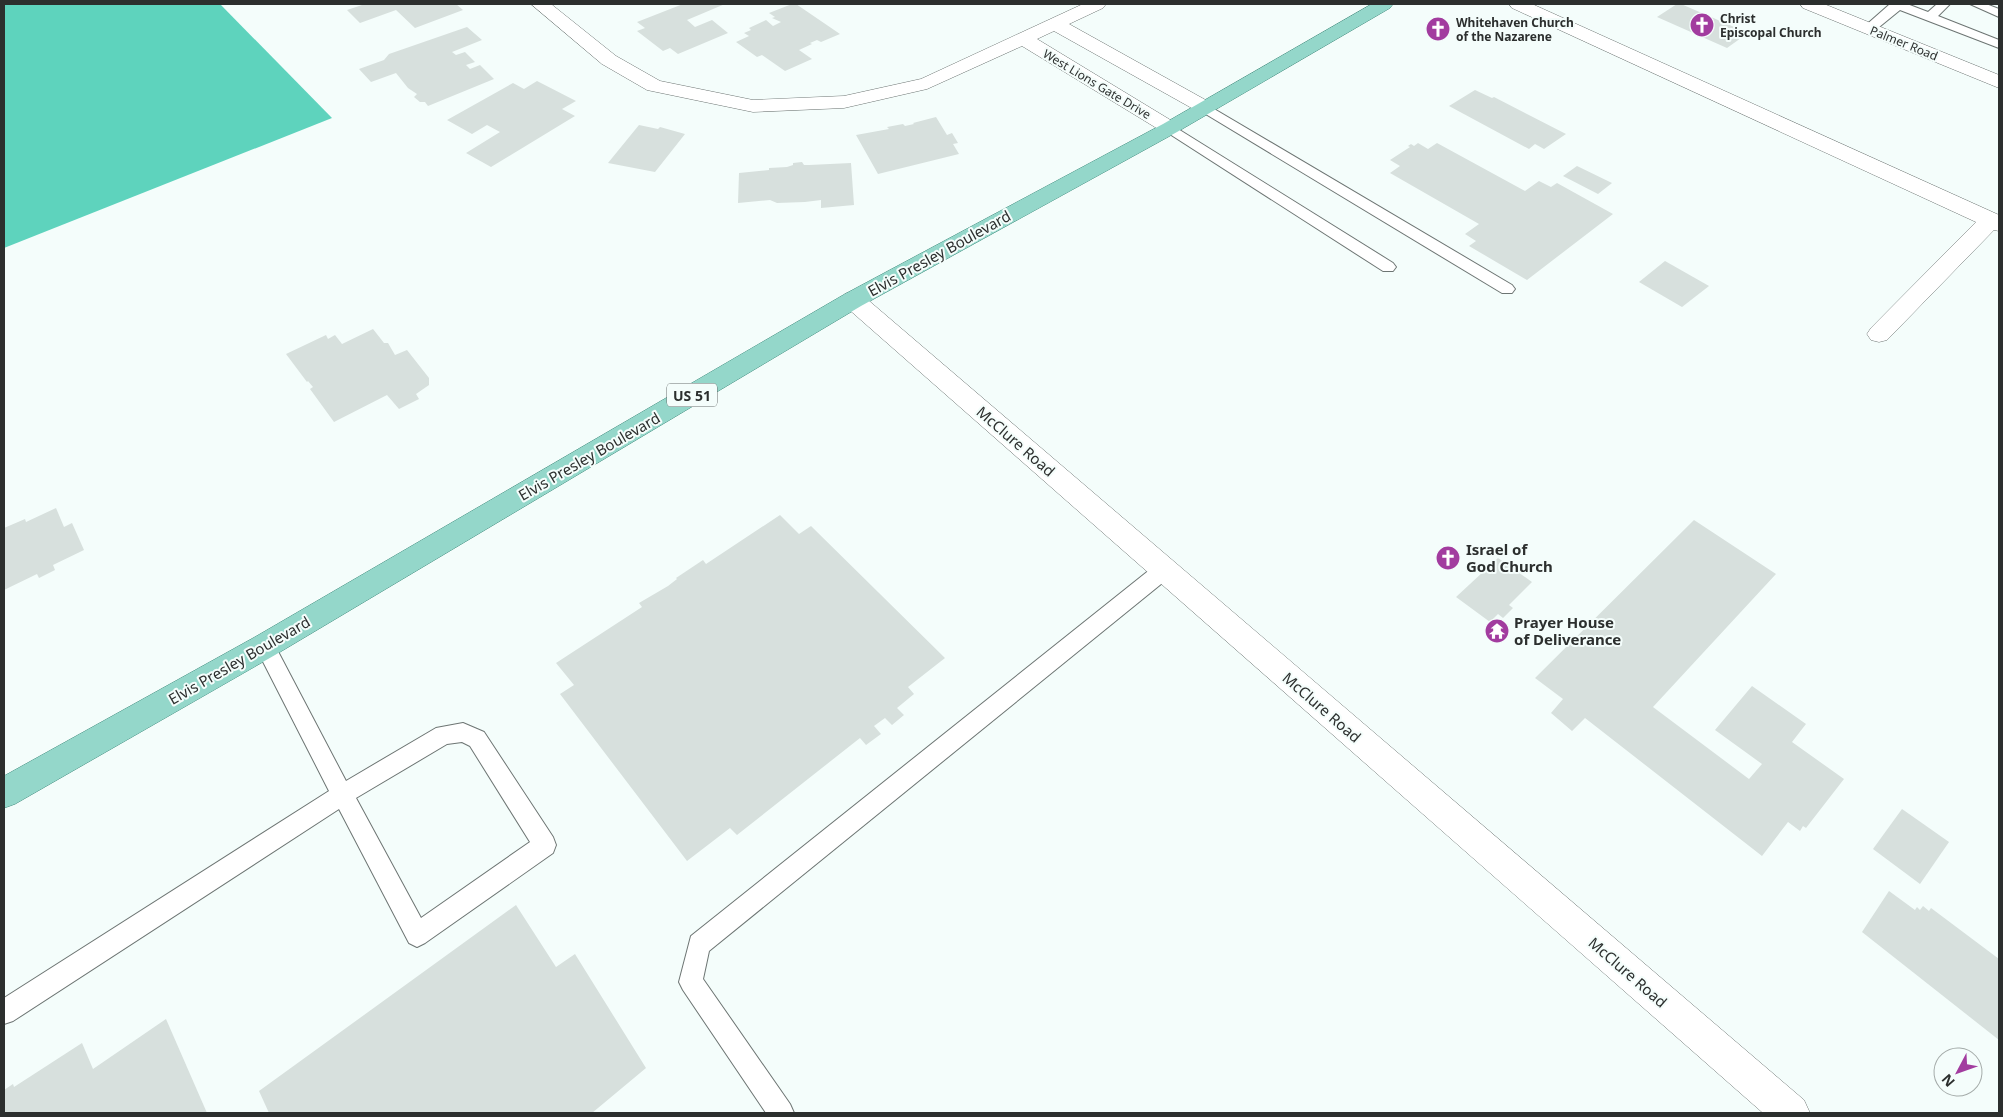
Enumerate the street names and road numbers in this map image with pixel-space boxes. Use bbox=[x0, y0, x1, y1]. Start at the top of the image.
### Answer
street label: Palmer Road bbox=[1867, 22, 1941, 64]
street label: West Lions Gate Drive bbox=[1040, 45, 1154, 123]
street label: Elvis Presley Boulevard bbox=[864, 205, 1014, 301]
road number: US 51 bbox=[667, 384, 717, 406]
street label: McClure Road bbox=[973, 401, 1059, 481]
street label: Elvis Presley Boulevard bbox=[515, 407, 663, 505]
street label: Elvis Presley Boulevard bbox=[165, 611, 313, 709]
street label: McClure Road bbox=[1279, 667, 1365, 747]
street label: McClure Road bbox=[1585, 932, 1671, 1012]

